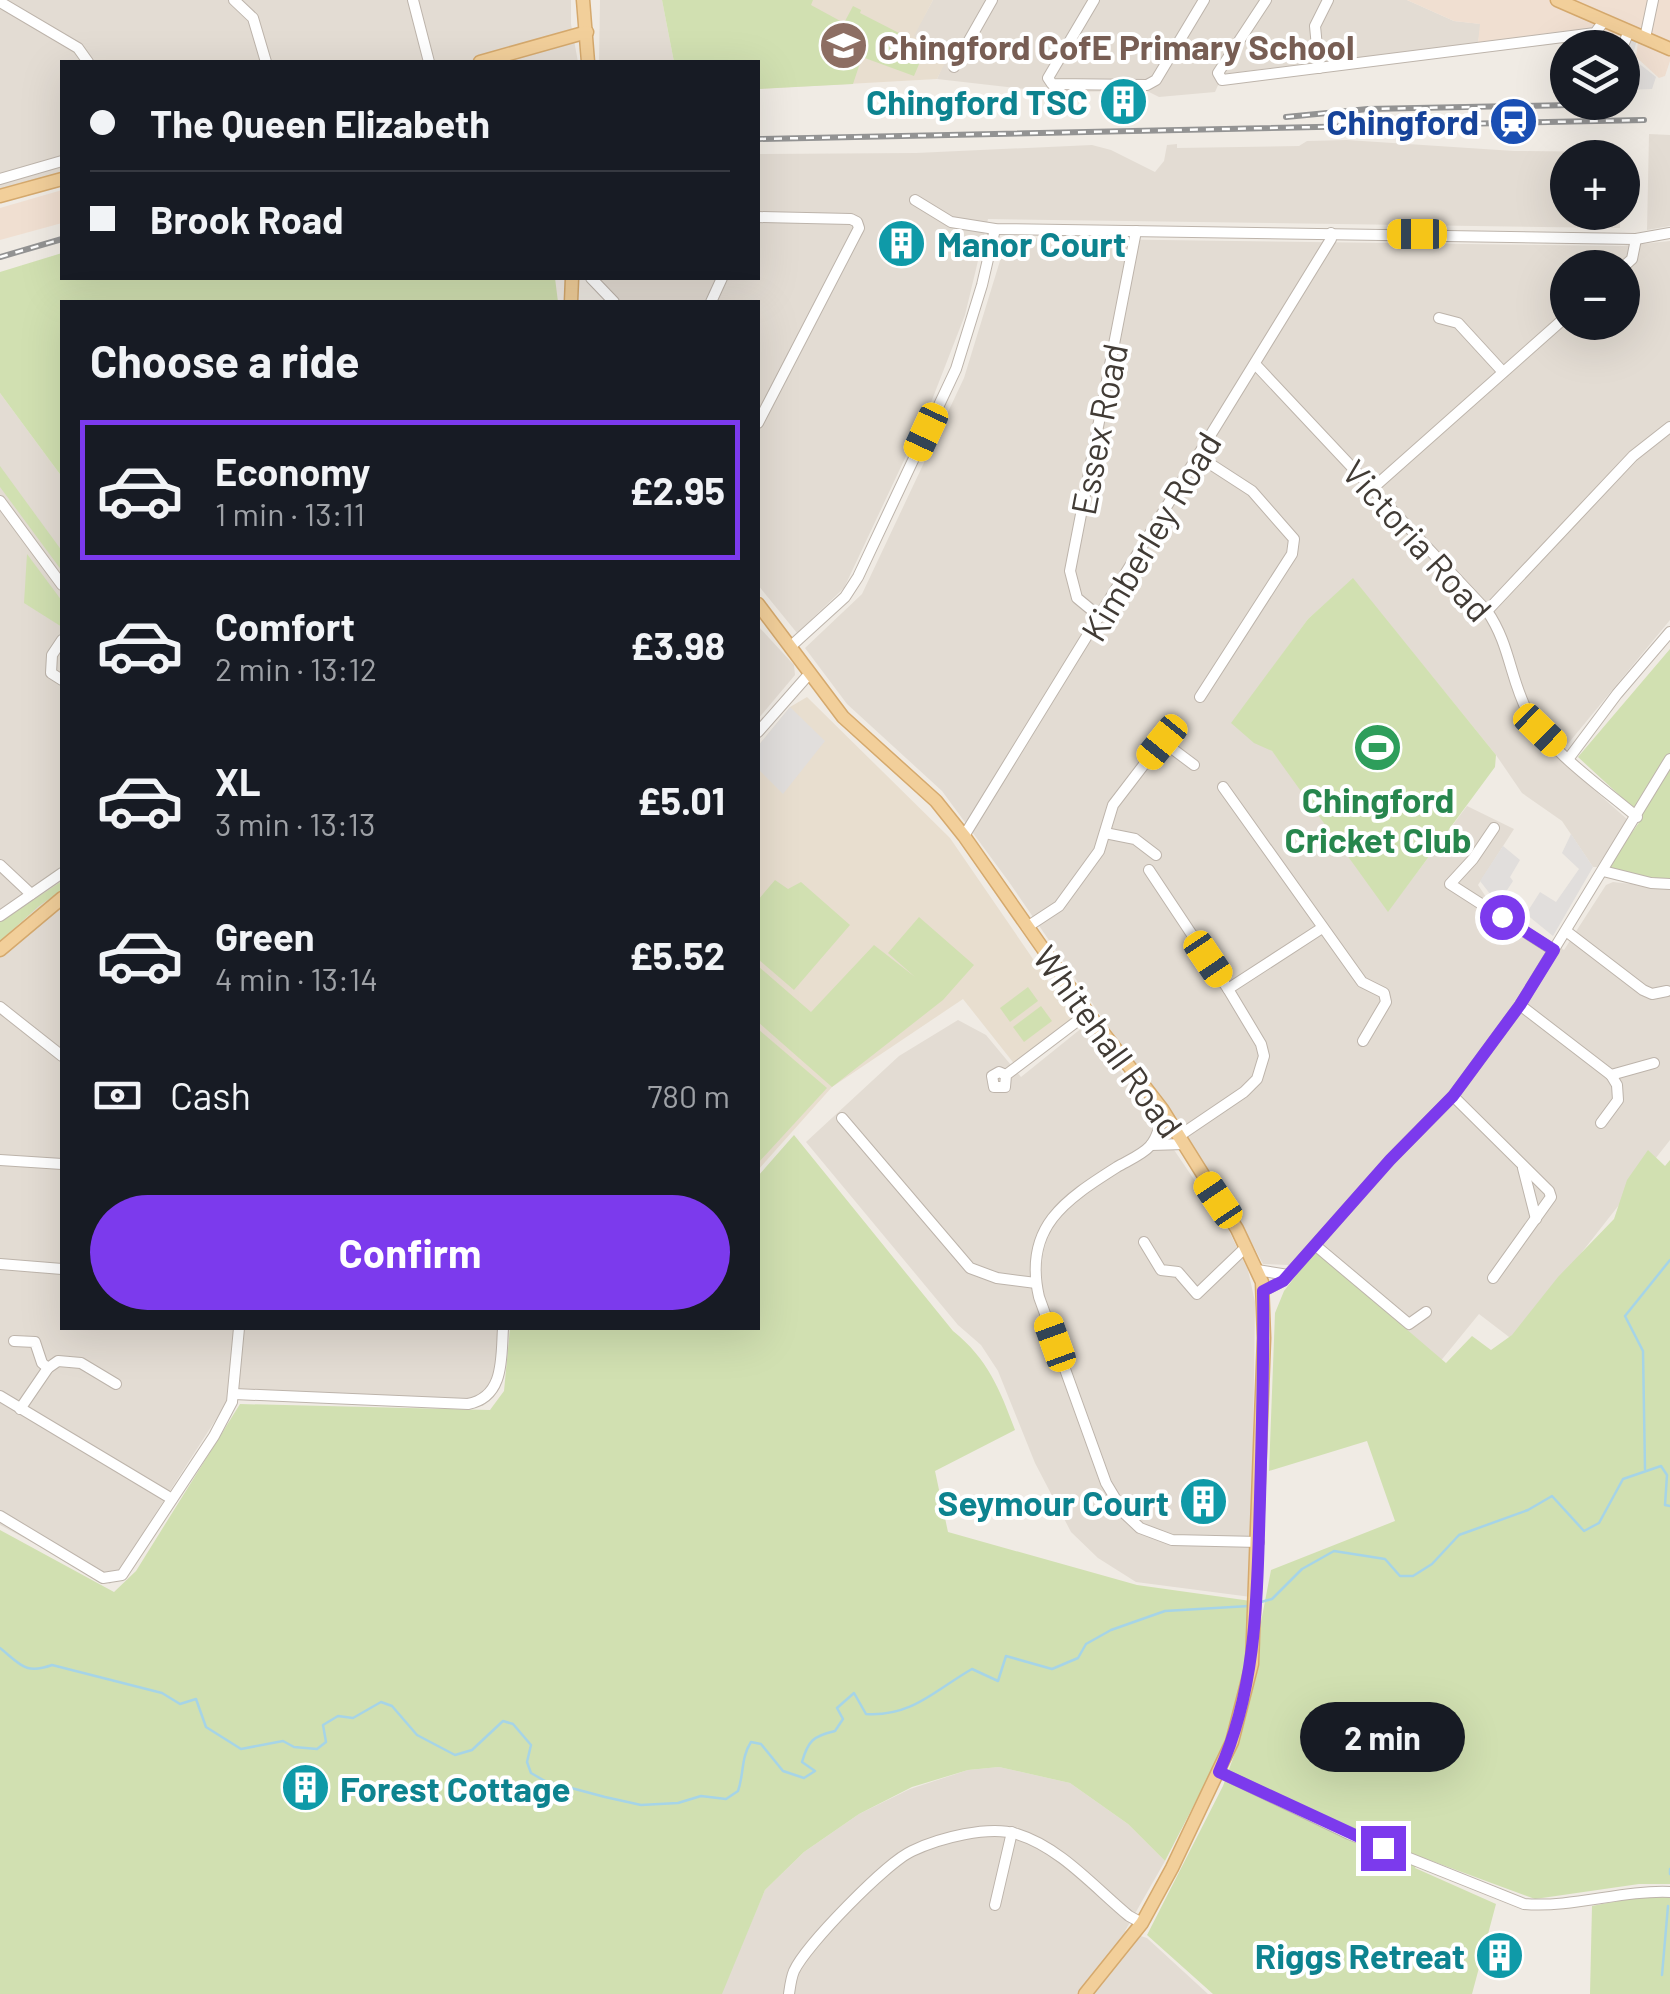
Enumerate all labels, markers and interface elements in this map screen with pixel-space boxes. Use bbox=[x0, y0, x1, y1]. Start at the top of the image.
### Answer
school or university icon: Chingford CofE Primary School bbox=[817, 20, 869, 72]
place label: Chingford CofE Primary School bbox=[878, 25, 1354, 67]
map controls bbox=[1550, 30, 1640, 340]
button: layers bbox=[1550, 30, 1640, 120]
building icon: Chingford TSC bbox=[1097, 75, 1149, 127]
place label: Chingford TSC bbox=[866, 80, 1088, 122]
station icon: Chingford bbox=[1488, 95, 1540, 147]
text: The Queen Elizabeth bbox=[150, 100, 490, 146]
place label: Chingford bbox=[1326, 100, 1479, 142]
button: + bbox=[1550, 140, 1640, 230]
text: Brook Road bbox=[150, 196, 344, 242]
building icon: Manor Court bbox=[876, 217, 928, 269]
car bbox=[1387, 219, 1447, 249]
place label: Manor Court bbox=[937, 222, 1126, 264]
button: − bbox=[1550, 250, 1640, 340]
text: Choose a ride bbox=[90, 333, 360, 387]
street label: Essex Road bbox=[1061, 340, 1135, 518]
car bbox=[900, 398, 952, 466]
street label: Kimberley Road bbox=[1071, 424, 1229, 648]
icon: car bbox=[95, 445, 185, 535]
text: Economy bbox=[215, 448, 370, 494]
street label: Victoria Road bbox=[1334, 451, 1502, 629]
text: £2.95 bbox=[630, 467, 725, 513]
text: 1 min · 13:11 bbox=[215, 494, 365, 532]
icon: car bbox=[95, 600, 185, 690]
text: Comfort bbox=[215, 603, 355, 649]
text: £3.98 bbox=[630, 622, 725, 668]
text: 2 min · 13:12 bbox=[215, 649, 377, 687]
car bbox=[1508, 698, 1572, 762]
car bbox=[1131, 709, 1193, 775]
sports icon: Chingford Cricket Club bbox=[1352, 721, 1404, 773]
icon: car bbox=[95, 755, 185, 845]
text: XL bbox=[215, 758, 261, 804]
text: £5.01 bbox=[637, 777, 725, 823]
place label: Chingford Cricket Club bbox=[1284, 778, 1472, 860]
text: 3 min · 13:13 bbox=[215, 804, 375, 842]
route start bbox=[1480, 895, 1525, 940]
icon: car bbox=[95, 910, 185, 1000]
text: Green bbox=[215, 913, 315, 959]
car bbox=[1179, 926, 1237, 992]
text: £5.52 bbox=[629, 932, 725, 978]
street label: Whitehall Road bbox=[1025, 937, 1193, 1145]
text: 4 min · 13:14 bbox=[215, 959, 378, 997]
icon: cash bbox=[90, 1068, 145, 1123]
text: Cash bbox=[170, 1072, 251, 1118]
text: 780 m bbox=[647, 1076, 730, 1114]
car bbox=[1189, 1167, 1247, 1233]
button: Confirm bbox=[90, 1195, 730, 1310]
car bbox=[1031, 1309, 1079, 1375]
building icon: Seymour Court bbox=[1178, 1476, 1230, 1528]
place label: Seymour Court bbox=[938, 1481, 1169, 1523]
callout: 2 min bbox=[1300, 1703, 1466, 1773]
text: 2 min bbox=[1344, 1718, 1421, 1756]
building icon: Forest Cottage bbox=[279, 1762, 331, 1814]
place label: Forest Cottage bbox=[340, 1767, 571, 1809]
route end bbox=[1361, 1826, 1406, 1871]
building icon: Riggs Retreat bbox=[1474, 1929, 1526, 1981]
place label: Riggs Retreat bbox=[1255, 1934, 1465, 1976]

